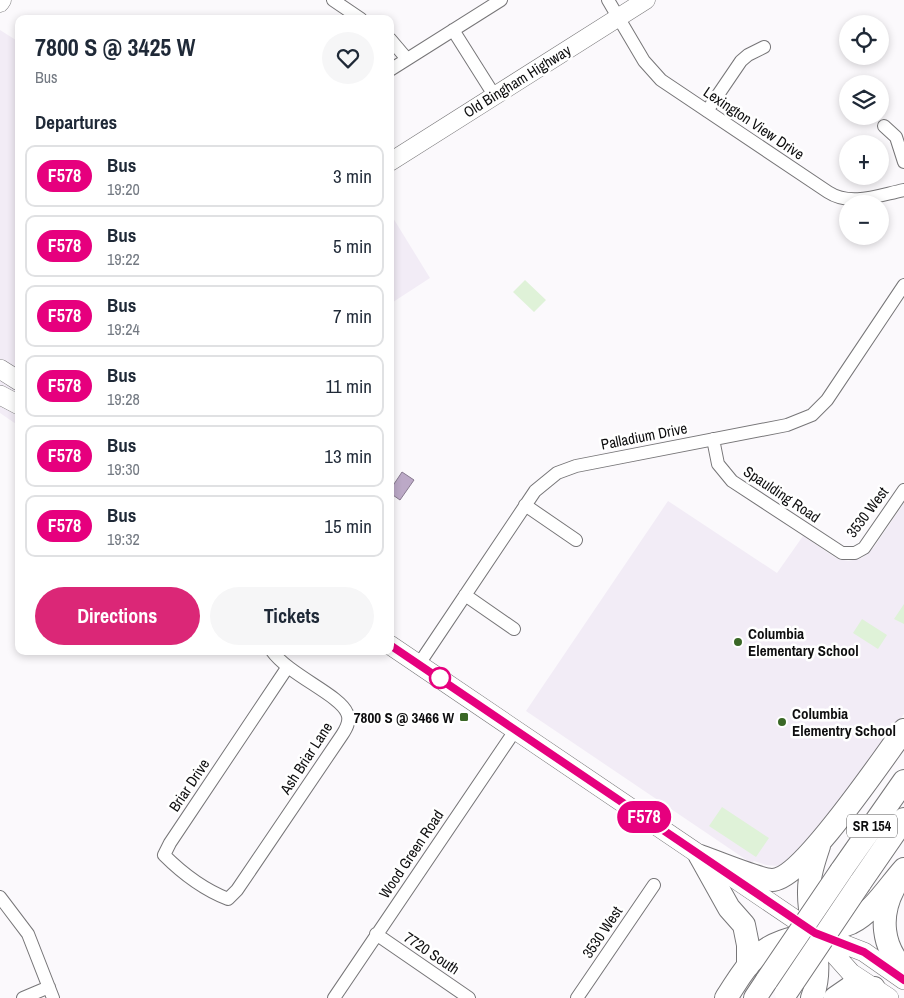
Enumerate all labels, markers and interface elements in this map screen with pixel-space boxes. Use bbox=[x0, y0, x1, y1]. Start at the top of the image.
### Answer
map controls bbox=[839, 15, 889, 245]
button: locate bbox=[839, 15, 889, 65]
text: 7800 S @ 3425 W bbox=[35, 31, 195, 63]
button: heart bbox=[322, 32, 374, 84]
street label: Old Bingham Highway bbox=[459, 39, 575, 123]
text: Bus bbox=[35, 66, 58, 88]
button: layers bbox=[839, 75, 889, 125]
street label: Lexington View Drive bbox=[699, 81, 809, 165]
text: Departures bbox=[35, 109, 117, 135]
button: + bbox=[839, 135, 889, 185]
text: Bus bbox=[107, 152, 136, 178]
text: F578 bbox=[48, 163, 81, 188]
text: 3 min bbox=[333, 163, 372, 189]
text: 19:20 bbox=[107, 178, 140, 200]
button: − bbox=[839, 195, 889, 245]
text: Bus bbox=[107, 222, 136, 248]
text: F578 bbox=[48, 233, 81, 258]
text: 5 min bbox=[333, 233, 372, 259]
text: 19:22 bbox=[107, 248, 140, 270]
text: Bus bbox=[107, 292, 136, 318]
text: F578 bbox=[48, 303, 81, 328]
text: 7 min bbox=[333, 303, 372, 329]
text: 19:24 bbox=[107, 318, 140, 340]
text: Bus bbox=[107, 362, 136, 388]
text: F578 bbox=[48, 373, 81, 398]
text: 11 min bbox=[326, 373, 372, 399]
text: 19:28 bbox=[107, 388, 140, 410]
street label: Palladium Drive bbox=[599, 417, 689, 455]
text: Bus bbox=[107, 432, 136, 458]
text: F578 bbox=[48, 443, 81, 468]
text: 13 min bbox=[324, 443, 372, 469]
text: 19:30 bbox=[107, 458, 140, 480]
street label: Spaulding Road bbox=[740, 461, 824, 527]
street label: 3530 West bbox=[841, 482, 893, 542]
text: Bus bbox=[107, 502, 136, 528]
text: F578 bbox=[48, 513, 81, 538]
text: 15 min bbox=[324, 513, 372, 539]
text: 19:32 bbox=[107, 528, 140, 550]
button: Directions bbox=[35, 587, 200, 645]
button: Tickets bbox=[210, 587, 374, 645]
place label: Columbia Elementary School bbox=[748, 623, 859, 661]
marker: Columbia Elementary School bbox=[732, 636, 744, 648]
unlabelled marker bbox=[429, 667, 451, 689]
place label: Columbia Elementry School bbox=[792, 703, 896, 741]
place label: 7800 S @ 3466 W bbox=[354, 707, 454, 728]
marker: 7800 S @ 3466 W bbox=[458, 711, 470, 723]
marker: Columbia Elementry School bbox=[776, 716, 788, 728]
street label: Ash Briar Lane bbox=[274, 718, 337, 799]
street label: Briar Drive bbox=[164, 754, 214, 816]
line badge: F578 bbox=[609, 801, 679, 833]
text: F578 bbox=[627, 804, 661, 829]
street label: Wood Green Road bbox=[374, 806, 448, 902]
road number: SR 154 bbox=[847, 814, 897, 838]
street label: 3530 West bbox=[577, 901, 627, 962]
street label: 7720 South bbox=[400, 927, 464, 979]

